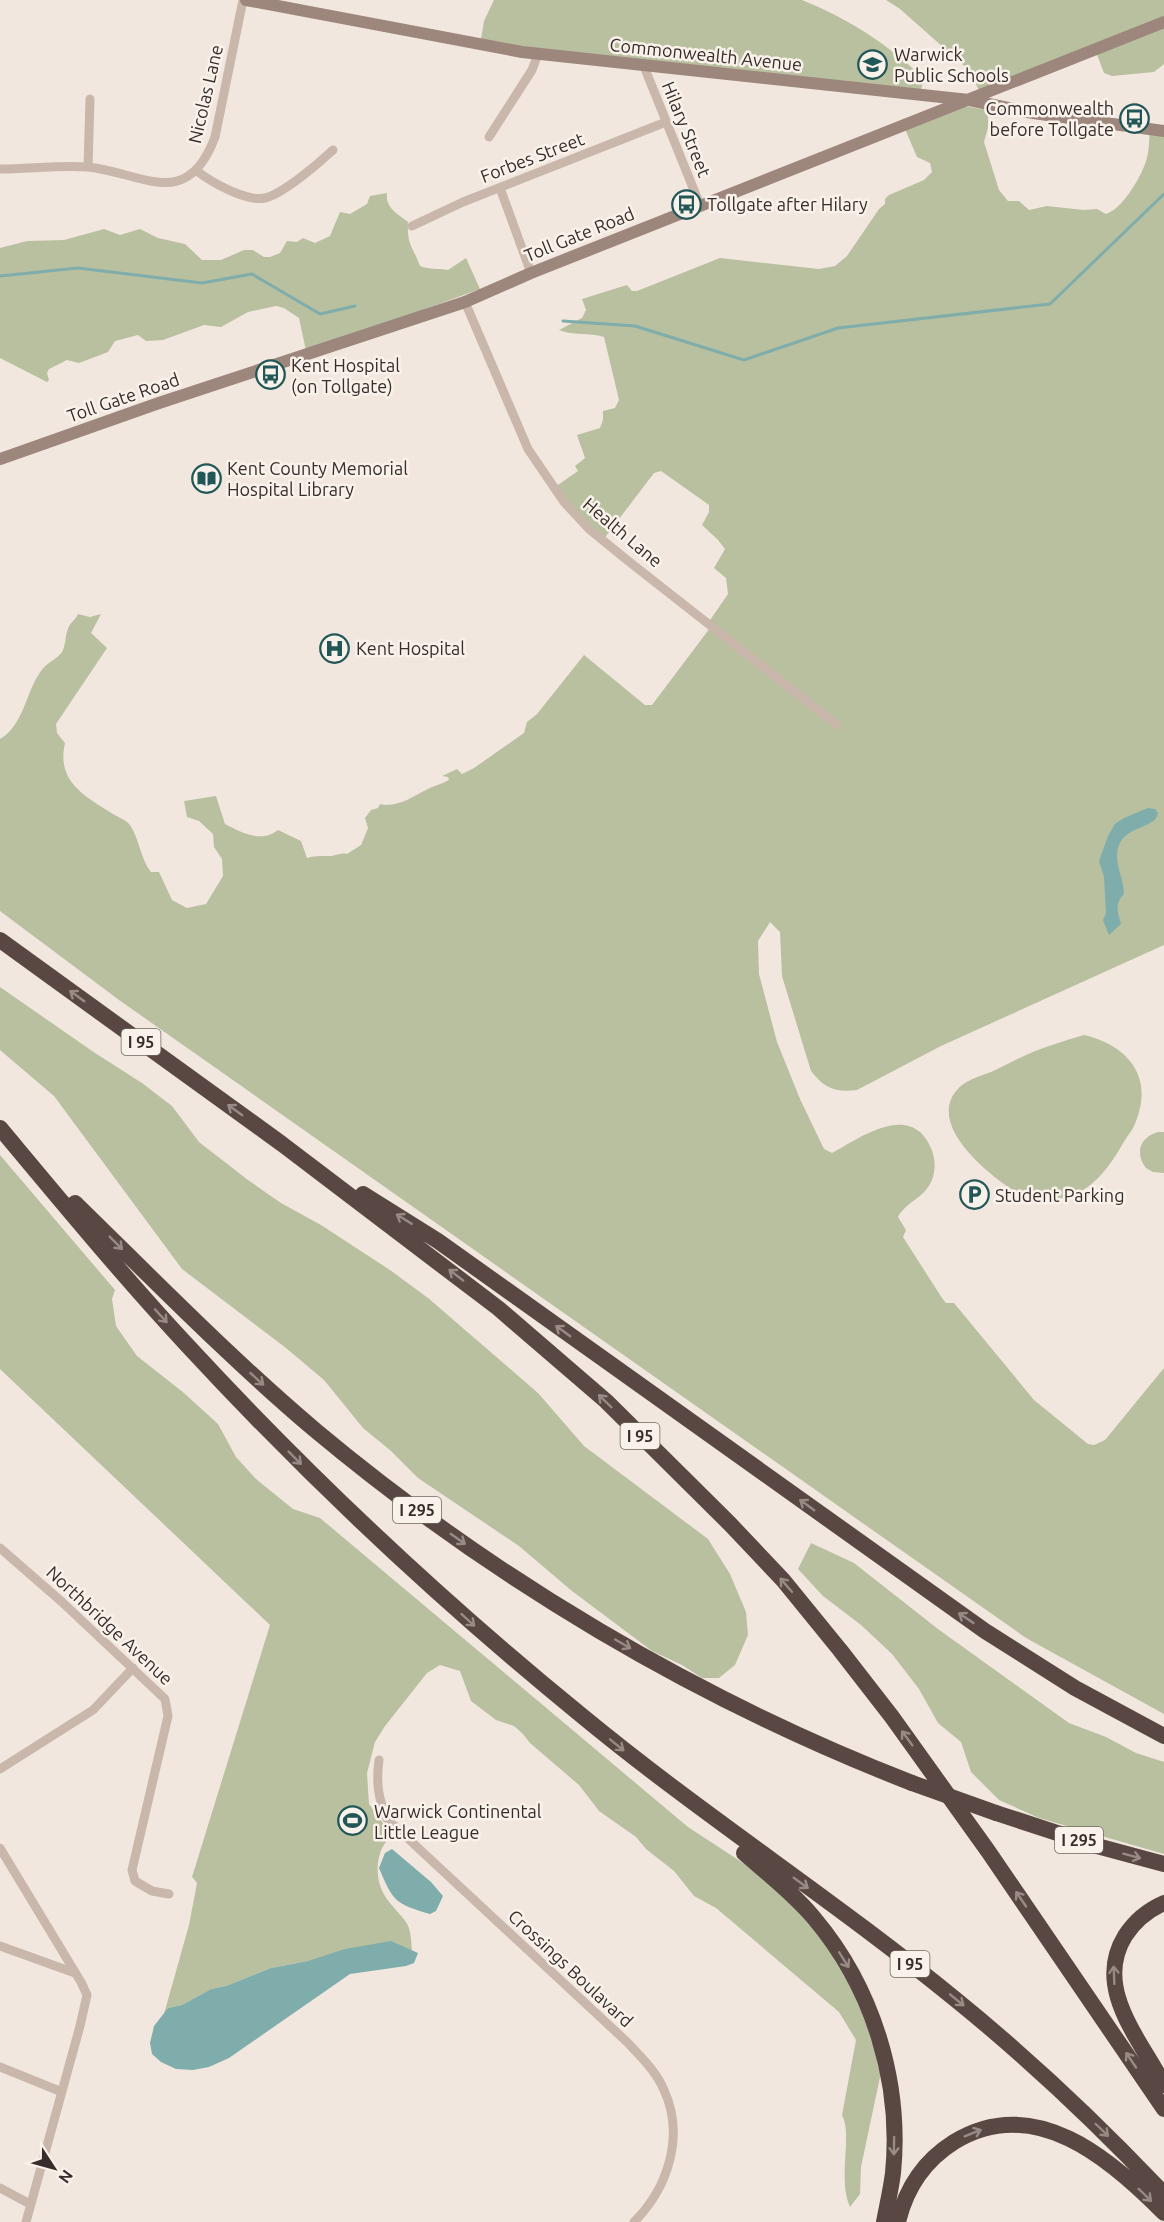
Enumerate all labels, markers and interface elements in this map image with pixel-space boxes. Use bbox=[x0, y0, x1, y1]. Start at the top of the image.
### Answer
street label: Commonwealth Avenue bbox=[609, 34, 803, 74]
street label: Nicolas Lane bbox=[184, 43, 226, 145]
place label: Warwick Public Schools bbox=[894, 44, 1009, 85]
school or university icon: Warwick Public Schools bbox=[857, 48, 889, 80]
street label: Hilary Street bbox=[659, 78, 715, 180]
place label: Commonwealth before Tollgate bbox=[985, 98, 1114, 139]
bus stop icon: Commonwealth before Tollgate bbox=[1119, 102, 1151, 134]
street label: Forbes Street bbox=[477, 128, 587, 186]
bus stop icon: Tollgate after Hilary bbox=[670, 188, 702, 220]
place label: Tollgate after Hilary bbox=[707, 194, 868, 214]
street label: Toll Gate Road bbox=[521, 203, 637, 265]
place label: Kent Hospital (on Tollgate) bbox=[291, 355, 400, 397]
bus stop icon: Kent Hospital (on Tollgate) bbox=[254, 359, 286, 391]
street label: Toll Gate Road bbox=[64, 368, 182, 426]
place label: Kent County Memorial Hospital Library bbox=[227, 458, 408, 499]
library icon: Kent County Memorial Hospital Library bbox=[190, 462, 222, 494]
street label: Health Lane bbox=[580, 493, 666, 571]
hospital icon: Kent Hospital bbox=[319, 632, 351, 664]
place label: Kent Hospital bbox=[356, 638, 465, 658]
one-way arrow bbox=[69, 990, 85, 1002]
road number: I 95 bbox=[122, 1029, 160, 1055]
one-way arrow bbox=[228, 1104, 244, 1116]
parking icon: Student Parking bbox=[958, 1179, 990, 1211]
place label: Student Parking bbox=[995, 1185, 1125, 1205]
one-way arrow bbox=[396, 1212, 413, 1224]
one-way arrow bbox=[109, 1236, 124, 1250]
one-way arrow bbox=[448, 1269, 464, 1282]
one-way arrow bbox=[154, 1309, 168, 1324]
one-way arrow bbox=[556, 1324, 572, 1337]
one-way arrow bbox=[249, 1371, 264, 1386]
one-way arrow bbox=[598, 1394, 613, 1408]
road number: I 95 bbox=[620, 1423, 660, 1449]
one-way arrow bbox=[288, 1450, 302, 1465]
road number: I 295 bbox=[393, 1497, 441, 1523]
one-way arrow bbox=[800, 1499, 816, 1511]
one-way arrow bbox=[450, 1533, 466, 1545]
street label: Northbridge Avenue bbox=[43, 1561, 177, 1689]
one-way arrow bbox=[779, 1578, 793, 1593]
one-way arrow bbox=[959, 1612, 975, 1624]
one-way arrow bbox=[460, 1613, 475, 1627]
one-way arrow bbox=[614, 1638, 631, 1650]
one-way arrow bbox=[901, 1730, 913, 1746]
one-way arrow bbox=[609, 1738, 625, 1751]
place label: Warwick Continental Little League bbox=[374, 1801, 542, 1842]
sports icon: Warwick Continental Little League bbox=[337, 1805, 369, 1837]
road number: I 295 bbox=[1055, 1827, 1103, 1853]
one-way arrow bbox=[1122, 1850, 1141, 1862]
one-way arrow bbox=[793, 1877, 809, 1889]
one-way arrow bbox=[1015, 1892, 1027, 1908]
street label: Crossings Boulavard bbox=[505, 1905, 637, 2031]
one-way arrow bbox=[839, 1951, 851, 1968]
road number: I 95 bbox=[890, 1951, 930, 1977]
one-way arrow bbox=[1108, 1966, 1119, 1986]
one-way arrow bbox=[949, 1994, 965, 2007]
one-way arrow bbox=[1125, 2053, 1137, 2069]
one-way arrow bbox=[1095, 2123, 1110, 2138]
one-way arrow bbox=[963, 2127, 982, 2138]
one-way arrow bbox=[888, 2135, 900, 2155]
north arrow bbox=[24, 2138, 84, 2198]
text: N bbox=[55, 2167, 77, 2187]
one-way arrow bbox=[1138, 2188, 1153, 2202]

